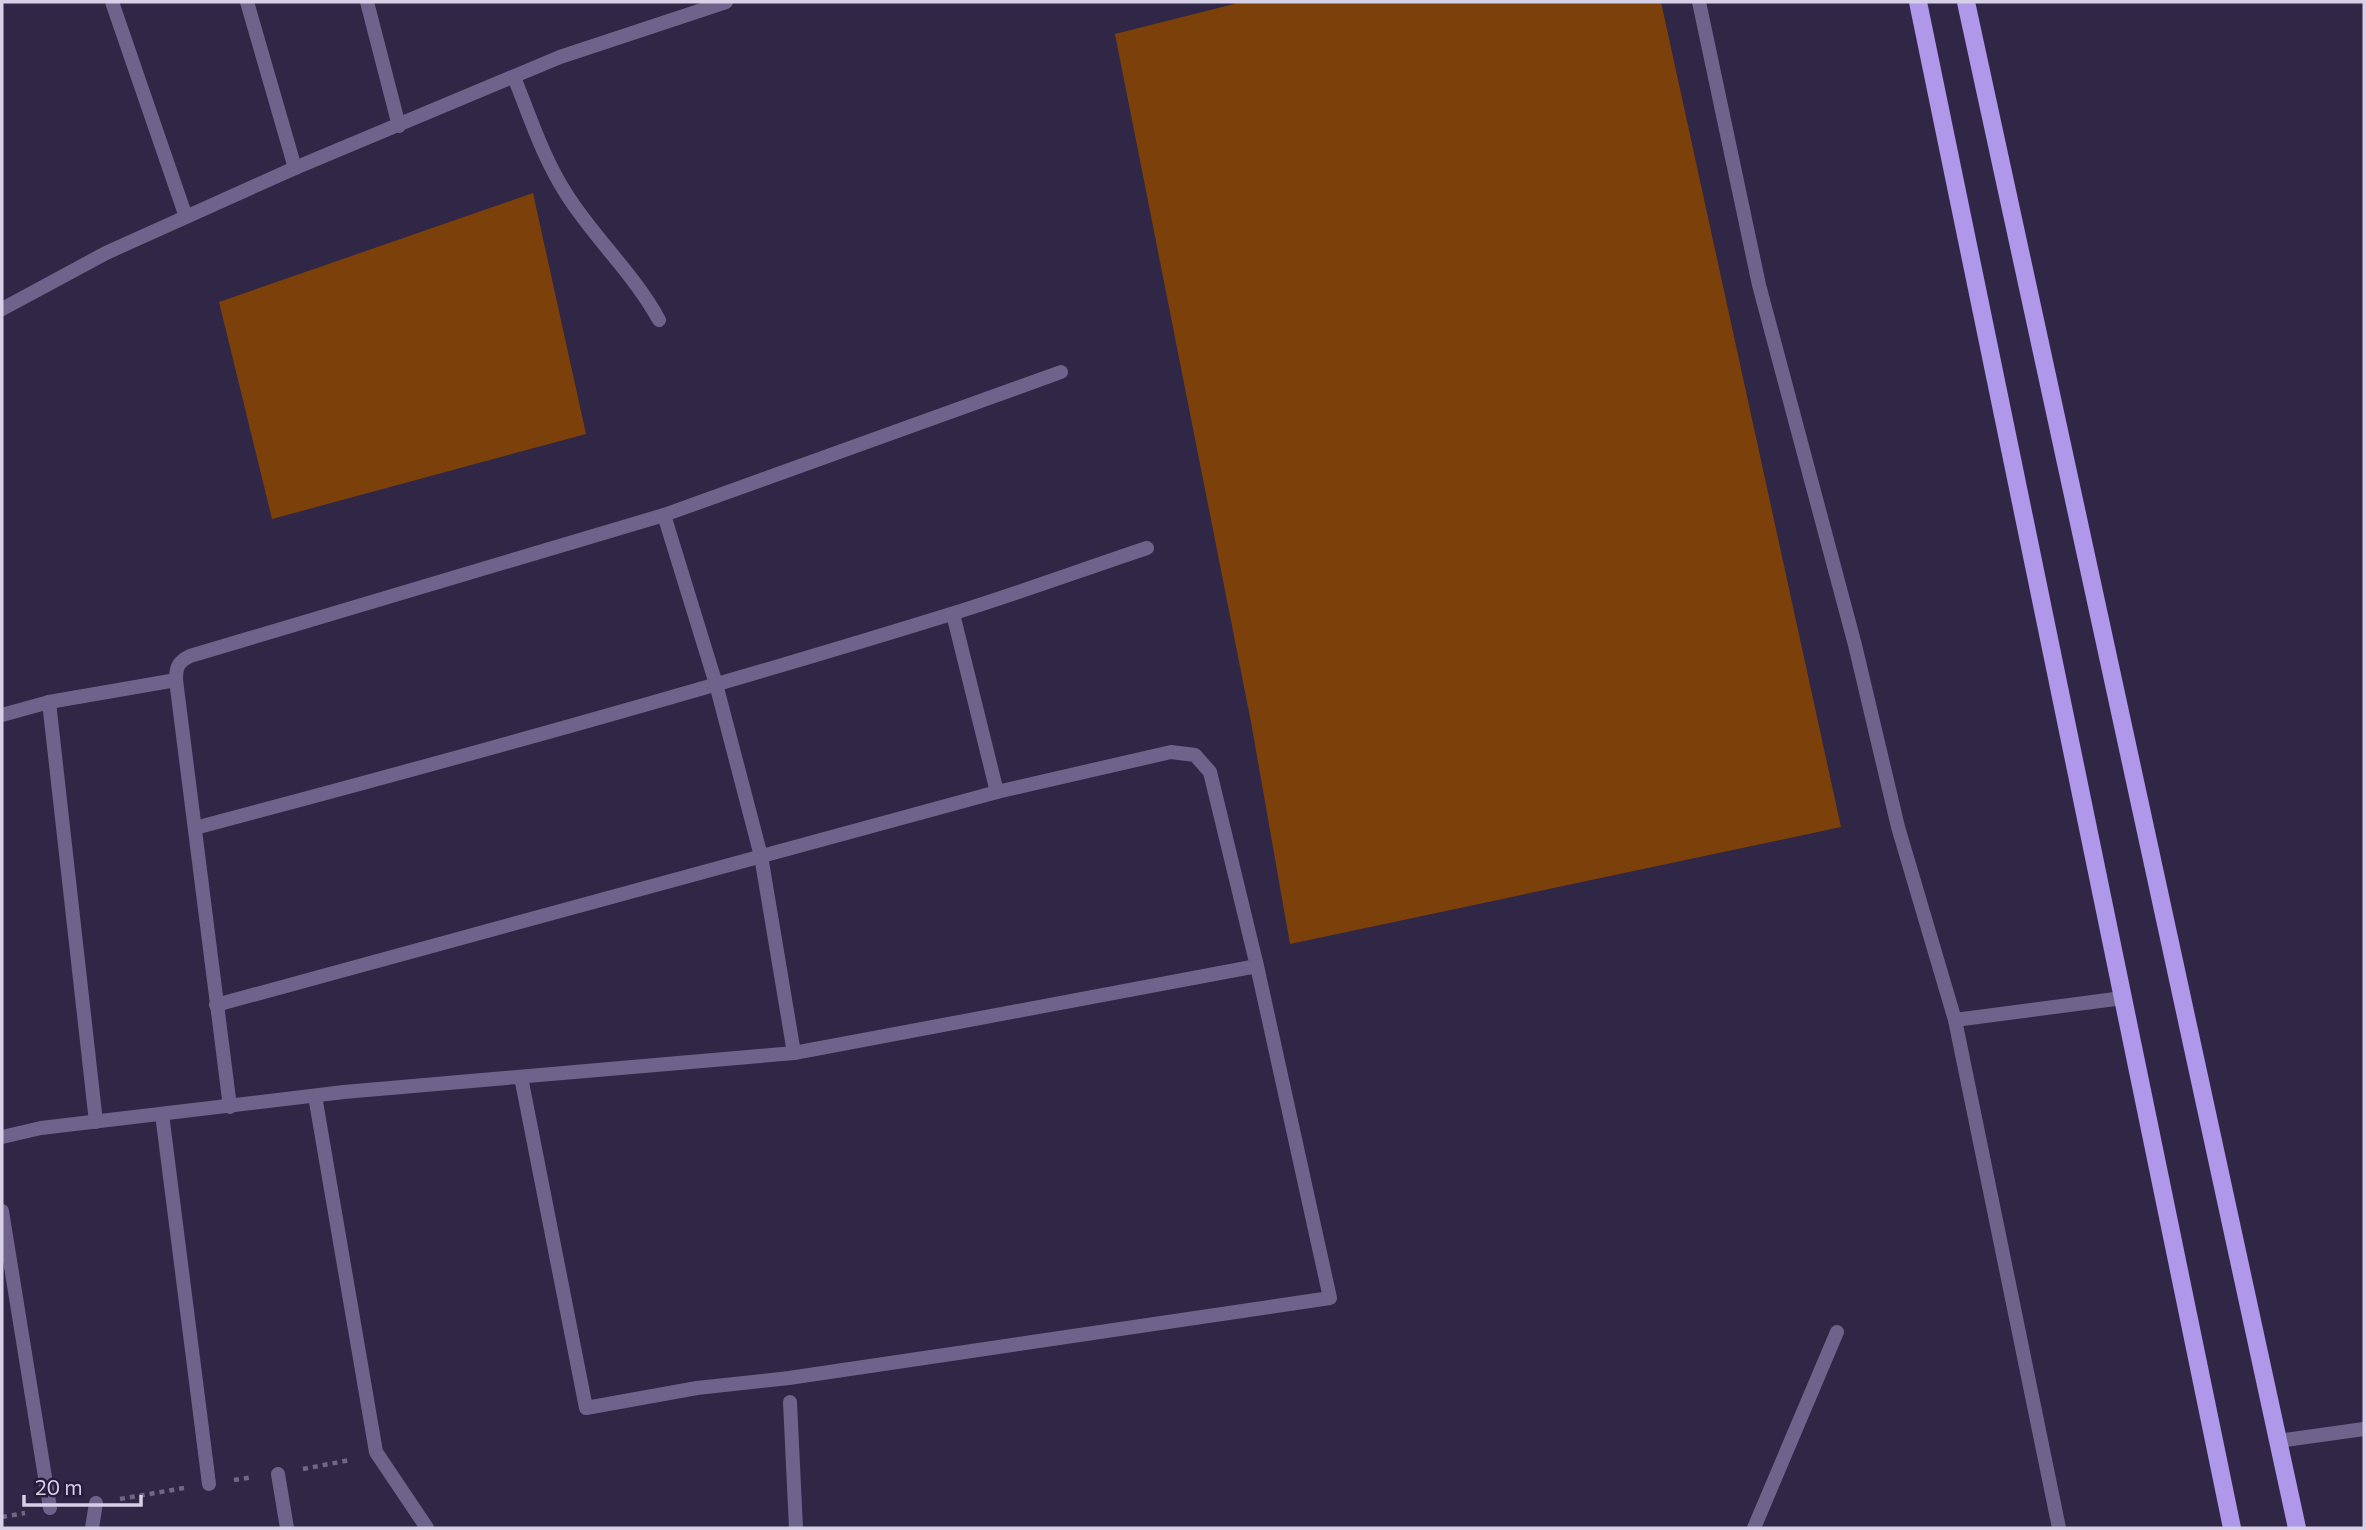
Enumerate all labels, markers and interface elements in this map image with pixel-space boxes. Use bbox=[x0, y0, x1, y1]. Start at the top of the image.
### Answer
scale bar bbox=[24, 1464, 142, 1508]
text: 20 m bbox=[35, 1474, 83, 1499]

